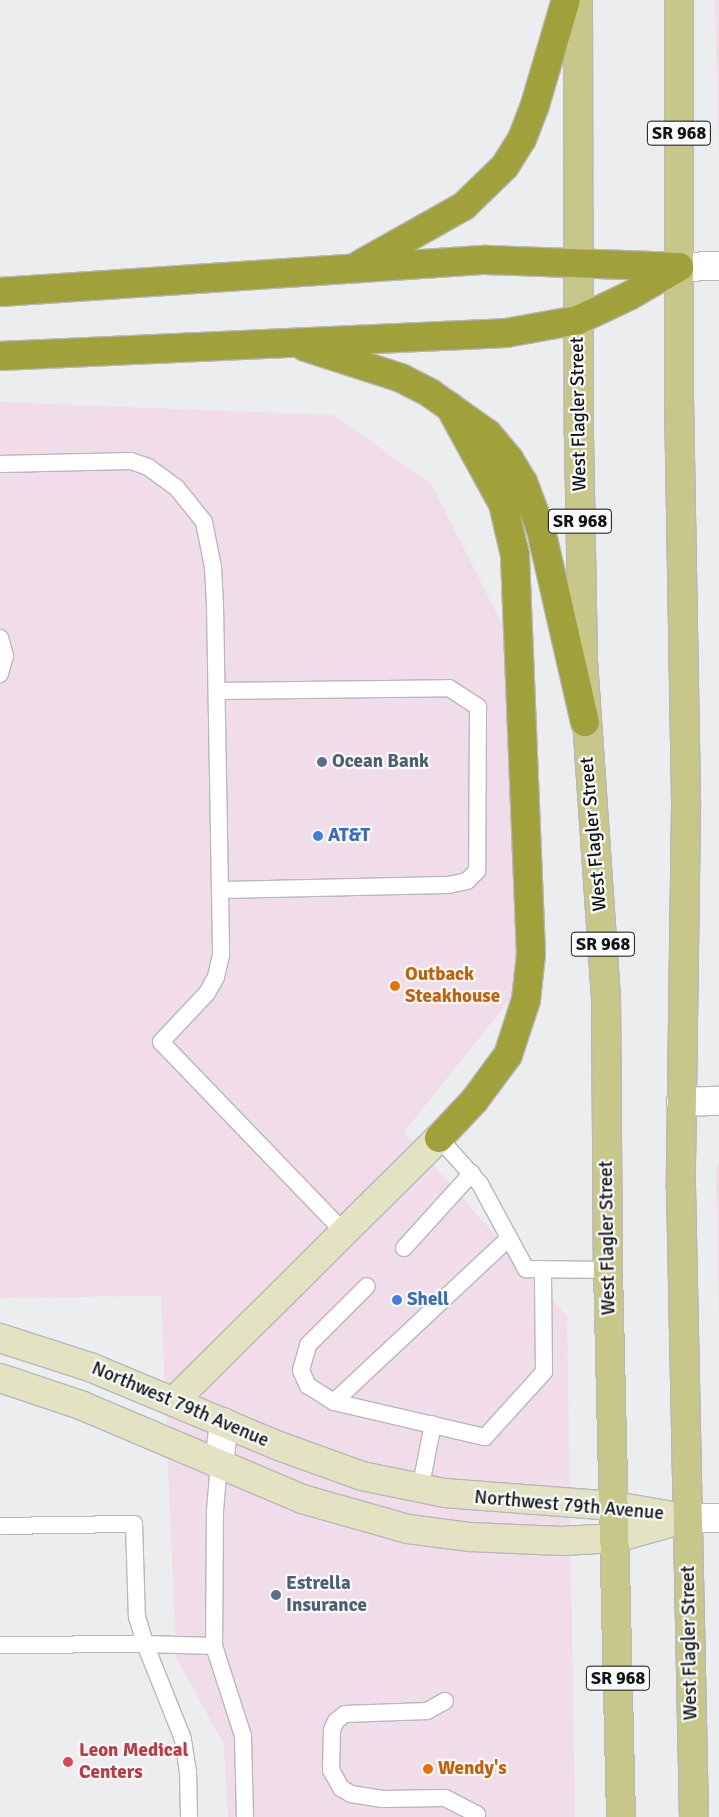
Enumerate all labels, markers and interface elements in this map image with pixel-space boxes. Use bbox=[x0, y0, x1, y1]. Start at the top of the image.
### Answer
road number: SR 968 bbox=[646, 118, 712, 148]
street label: West Flagler Street bbox=[566, 336, 592, 492]
road number: SR 968 bbox=[548, 506, 612, 536]
place label: Ocean Bank bbox=[332, 751, 429, 773]
marker: Ocean Bank bbox=[316, 756, 328, 768]
street label: West Flagler Street bbox=[576, 756, 612, 912]
place label: AT&T bbox=[328, 825, 370, 847]
marker: AT&T bbox=[312, 830, 324, 842]
road number: SR 968 bbox=[570, 929, 636, 960]
place label: Outback Steakhouse bbox=[405, 964, 500, 1008]
marker: Outback Steakhouse bbox=[389, 980, 401, 992]
street label: West Flagler Street bbox=[595, 1160, 621, 1316]
place label: Shell bbox=[407, 1289, 449, 1311]
marker: Shell bbox=[391, 1294, 403, 1306]
street label: Northwest 79th Avenue bbox=[88, 1357, 272, 1453]
street label: Northwest 79th Avenue bbox=[473, 1486, 665, 1526]
street label: West Flagler Street bbox=[677, 1565, 703, 1721]
place label: Estrella Insurance bbox=[286, 1573, 367, 1617]
marker: Estrella Insurance bbox=[270, 1589, 282, 1601]
road number: SR 968 bbox=[586, 1662, 650, 1694]
place label: Leon Medical Centers bbox=[79, 1740, 189, 1784]
marker: Leon Medical Centers bbox=[61, 1755, 75, 1769]
place label: Wendy's bbox=[438, 1758, 507, 1780]
marker: Wendy's bbox=[422, 1763, 434, 1775]

